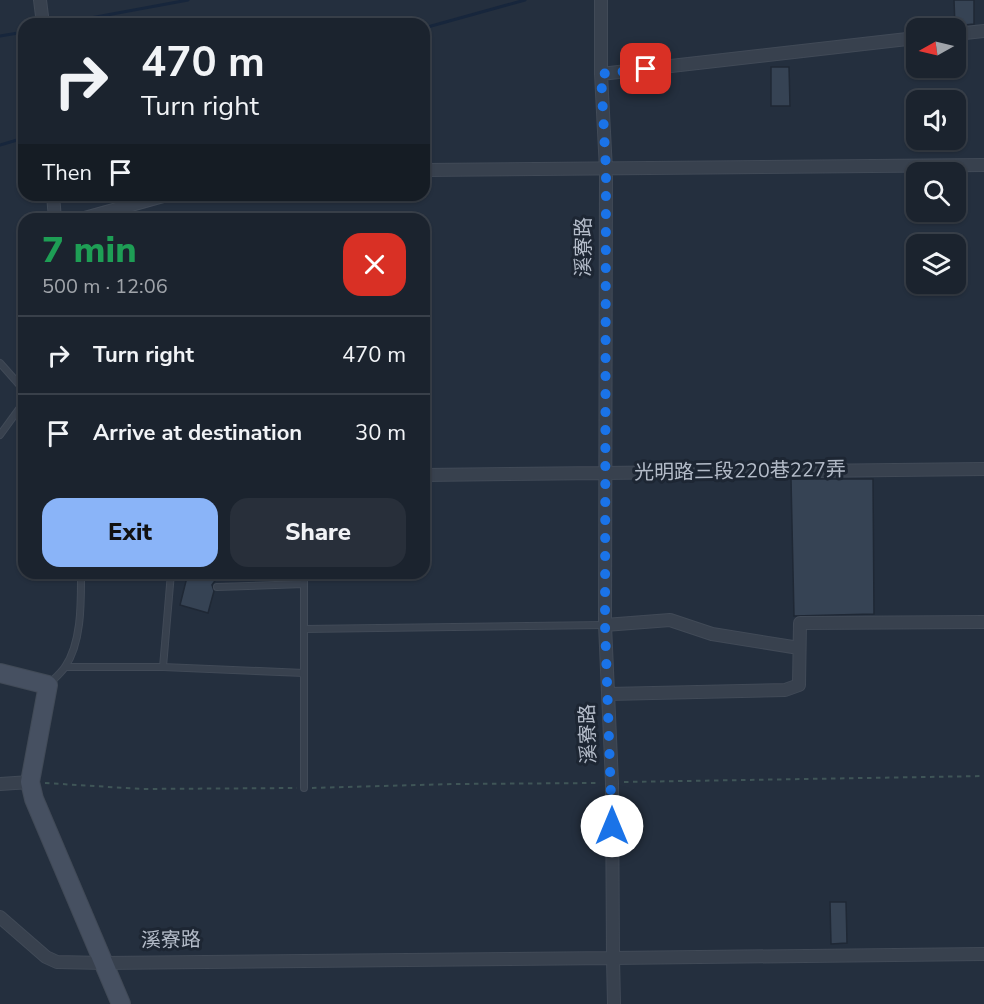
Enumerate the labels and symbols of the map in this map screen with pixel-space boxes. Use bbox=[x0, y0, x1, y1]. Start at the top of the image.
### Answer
north arrow bbox=[906, 18, 966, 78]
pin bbox=[620, 43, 671, 94]
street label: 溪寮路 bbox=[570, 217, 597, 277]
street label: 光明路三段220巷227弄 bbox=[634, 456, 846, 486]
street label: 溪寮路 bbox=[573, 704, 603, 764]
position arrow bbox=[580, 794, 644, 858]
street label: 溪寮路 bbox=[141, 926, 201, 954]

